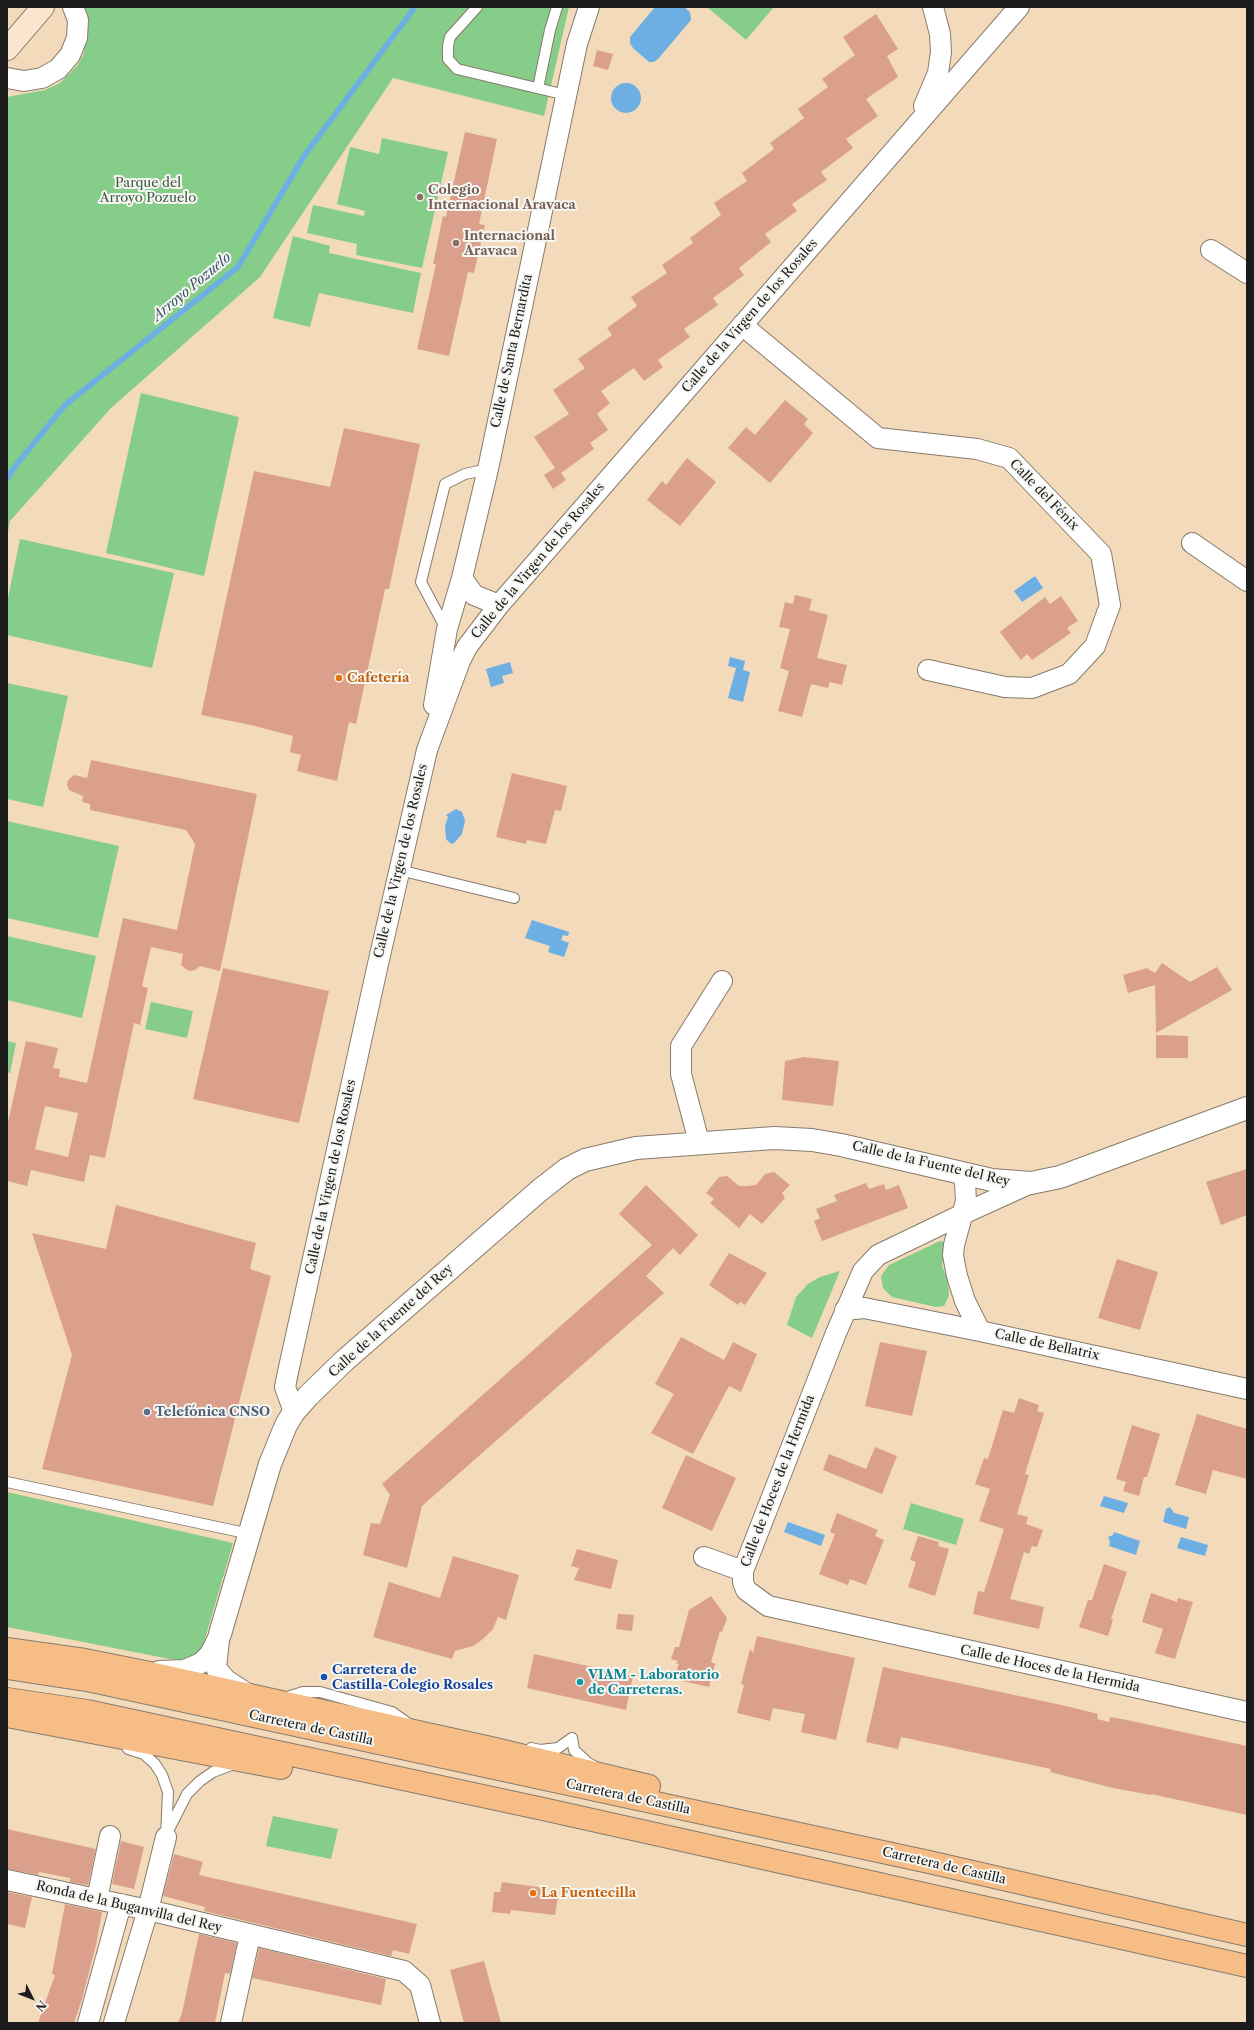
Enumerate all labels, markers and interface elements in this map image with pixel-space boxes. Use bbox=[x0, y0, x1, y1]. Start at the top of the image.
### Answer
park label: Parque del Arroyo Pozuelo bbox=[100, 175, 196, 206]
place label: Colegio Internacional Aravaca bbox=[428, 182, 576, 213]
marker: Colegio Internacional Aravaca bbox=[415, 192, 425, 202]
place label: Internacional Aravaca bbox=[464, 228, 555, 259]
street label: Calle de la Virgen de los Rosales bbox=[679, 236, 821, 396]
marker: Internacional Aravaca bbox=[451, 238, 461, 248]
water label: Arroyo Pozuelo bbox=[149, 249, 235, 325]
street label: Calle de Santa Bernardita bbox=[488, 273, 536, 429]
street label: Calle del Fénix bbox=[1006, 456, 1082, 534]
street label: Calle de la Virgen de los Rosales bbox=[468, 480, 608, 642]
place label: Cafetería bbox=[347, 670, 410, 686]
marker: Cafetería bbox=[334, 673, 344, 683]
street label: Calle de la Virgen de los Rosales bbox=[371, 762, 431, 960]
street label: Calle de la Virgen de los Rosales bbox=[303, 1078, 359, 1276]
street label: Calle de la Fuente del Rey bbox=[851, 1138, 1011, 1190]
street label: Calle de la Fuente del Rey bbox=[326, 1261, 456, 1381]
street label: Calle de Bellatrix bbox=[993, 1326, 1101, 1364]
street label: Calle de Hoces de la Hermida bbox=[738, 1393, 818, 1569]
place label: Telefónica CNSO bbox=[155, 1404, 270, 1420]
marker: Telefónica CNSO bbox=[142, 1407, 152, 1417]
street label: Calle de Hoces de la Hermida bbox=[959, 1642, 1141, 1696]
place label: Carretera de Castilla-Colegio Rosales bbox=[332, 1662, 493, 1693]
place label: VIAM - Laboratorio de Carreteras. bbox=[588, 1667, 719, 1698]
marker: Carretera de Castilla-Colegio Rosales bbox=[319, 1672, 329, 1682]
marker: VIAM - Laboratorio de Carreteras. bbox=[575, 1677, 585, 1687]
street label: Carretera de Castilla bbox=[247, 1707, 375, 1749]
street label: Carretera de Castilla bbox=[564, 1776, 692, 1818]
street label: Carretera de Castilla bbox=[880, 1844, 1008, 1888]
street label: Ronda de la Buganvilla del Rey bbox=[34, 1878, 224, 1936]
place label: La Fuentecilla bbox=[541, 1885, 636, 1901]
marker: La Fuentecilla bbox=[528, 1888, 538, 1898]
north arrow bbox=[12, 1978, 52, 2018]
text: N bbox=[33, 1998, 49, 2014]

